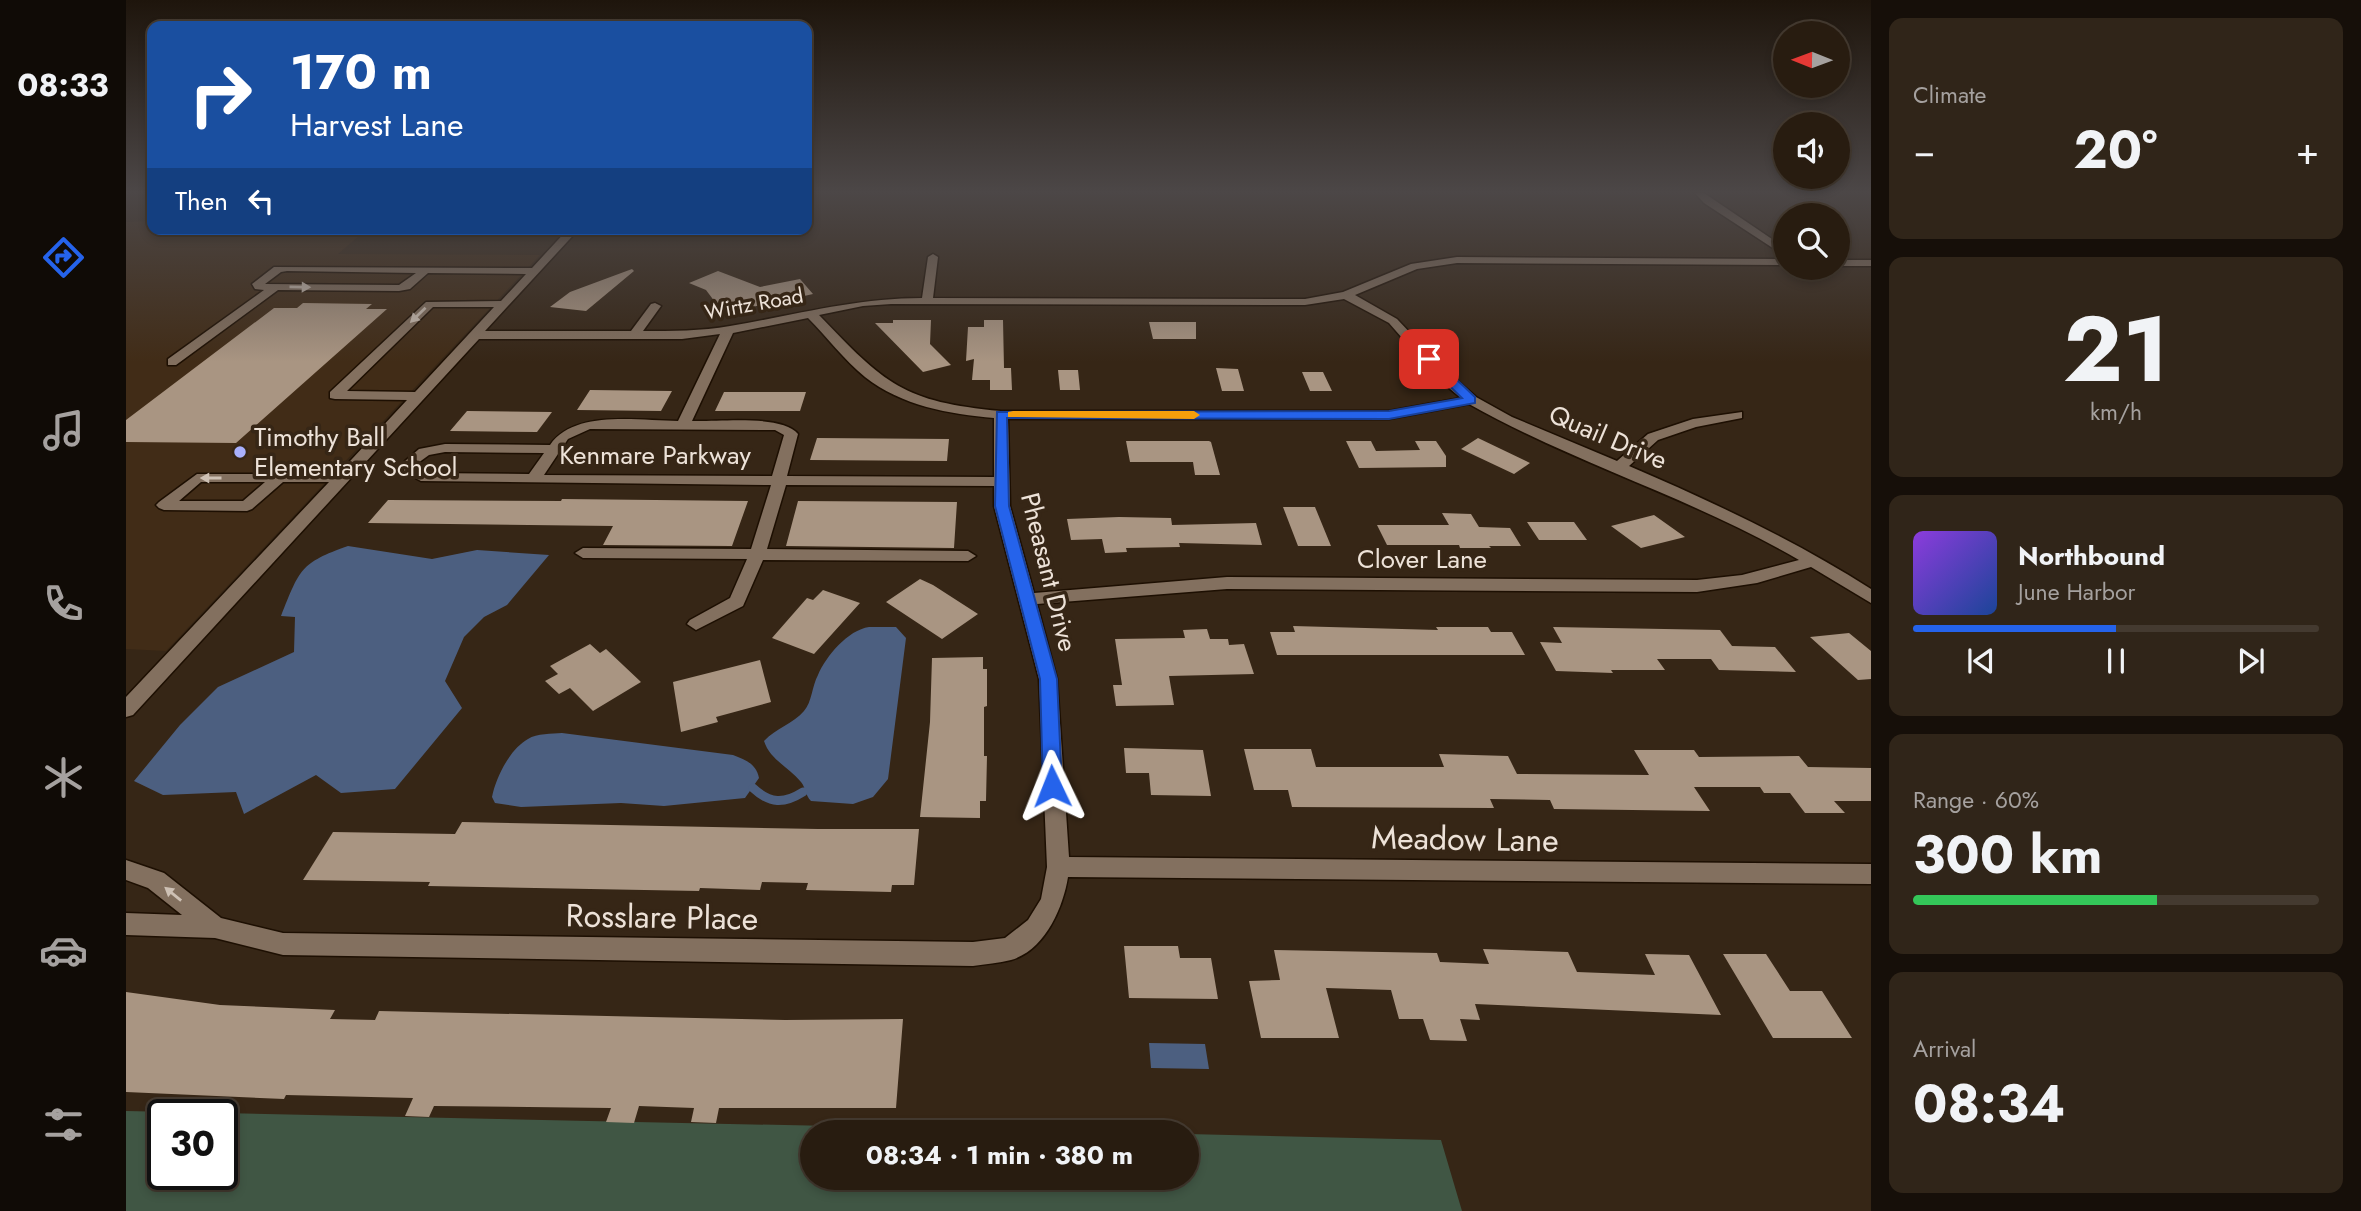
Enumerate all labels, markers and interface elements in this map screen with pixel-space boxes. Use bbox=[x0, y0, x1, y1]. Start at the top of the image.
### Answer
north arrow bbox=[1773, 21, 1850, 98]
map controls bbox=[1773, 21, 1850, 280]
text: 170 m bbox=[290, 37, 432, 107]
icon: right bbox=[175, 49, 266, 140]
text: 08:33 bbox=[17, 62, 109, 108]
text: Climate bbox=[1913, 78, 1986, 112]
text: Harvest Lane bbox=[290, 102, 464, 148]
button: sound bbox=[1773, 112, 1850, 189]
text: 20° bbox=[2074, 112, 2158, 188]
text: − bbox=[1913, 123, 1935, 178]
text: + bbox=[2296, 123, 2319, 178]
text: Then bbox=[175, 182, 228, 220]
icon: left bbox=[242, 182, 280, 220]
button: search bbox=[1773, 203, 1850, 280]
icon: directions bbox=[39, 233, 88, 282]
one-way arrow bbox=[289, 281, 311, 293]
street label: Wirtz Road bbox=[702, 281, 806, 327]
text: 21 bbox=[2063, 284, 2169, 415]
one-way arrow bbox=[410, 307, 427, 323]
pin bbox=[1399, 329, 1459, 389]
icon: arrive bbox=[1410, 340, 1448, 378]
street label: Quail Drive bbox=[1543, 395, 1673, 479]
text: km/h bbox=[2090, 395, 2142, 429]
icon: music bbox=[39, 406, 88, 455]
place label: Timothy Ball Elementary School bbox=[254, 418, 457, 486]
street label: Kenmare Parkway bbox=[559, 436, 751, 474]
marker: Timothy Ball Elementary School bbox=[232, 444, 248, 460]
one-way arrow bbox=[199, 472, 221, 484]
street label: Pheasant Drive bbox=[1011, 489, 1087, 655]
text: Northbound bbox=[2018, 537, 2165, 575]
street label: Clover Lane bbox=[1357, 540, 1487, 578]
text: June Harbor bbox=[2018, 575, 2135, 609]
icon: phone bbox=[39, 579, 88, 628]
icon: previous bbox=[1962, 642, 2000, 680]
icon: pause bbox=[2097, 642, 2135, 680]
icon: next bbox=[2232, 642, 2270, 680]
position arrow bbox=[1015, 749, 1089, 823]
icon: climate bbox=[39, 753, 88, 802]
text: Range · 60% bbox=[1913, 783, 2039, 817]
street label: Meadow Lane bbox=[1371, 814, 1559, 864]
text: 300 km bbox=[1913, 817, 2102, 893]
one-way arrow bbox=[165, 886, 183, 901]
street label: Rosslare Place bbox=[565, 892, 759, 942]
icon: car bbox=[39, 926, 88, 975]
text: Arrival bbox=[1913, 1032, 1976, 1066]
text: 08:34 bbox=[1913, 1066, 2065, 1142]
speed limit sign: 30 bbox=[147, 1099, 238, 1190]
icon: filters bbox=[39, 1100, 88, 1149]
text: 08:34 · 1 min · 380 m bbox=[866, 1136, 1133, 1174]

